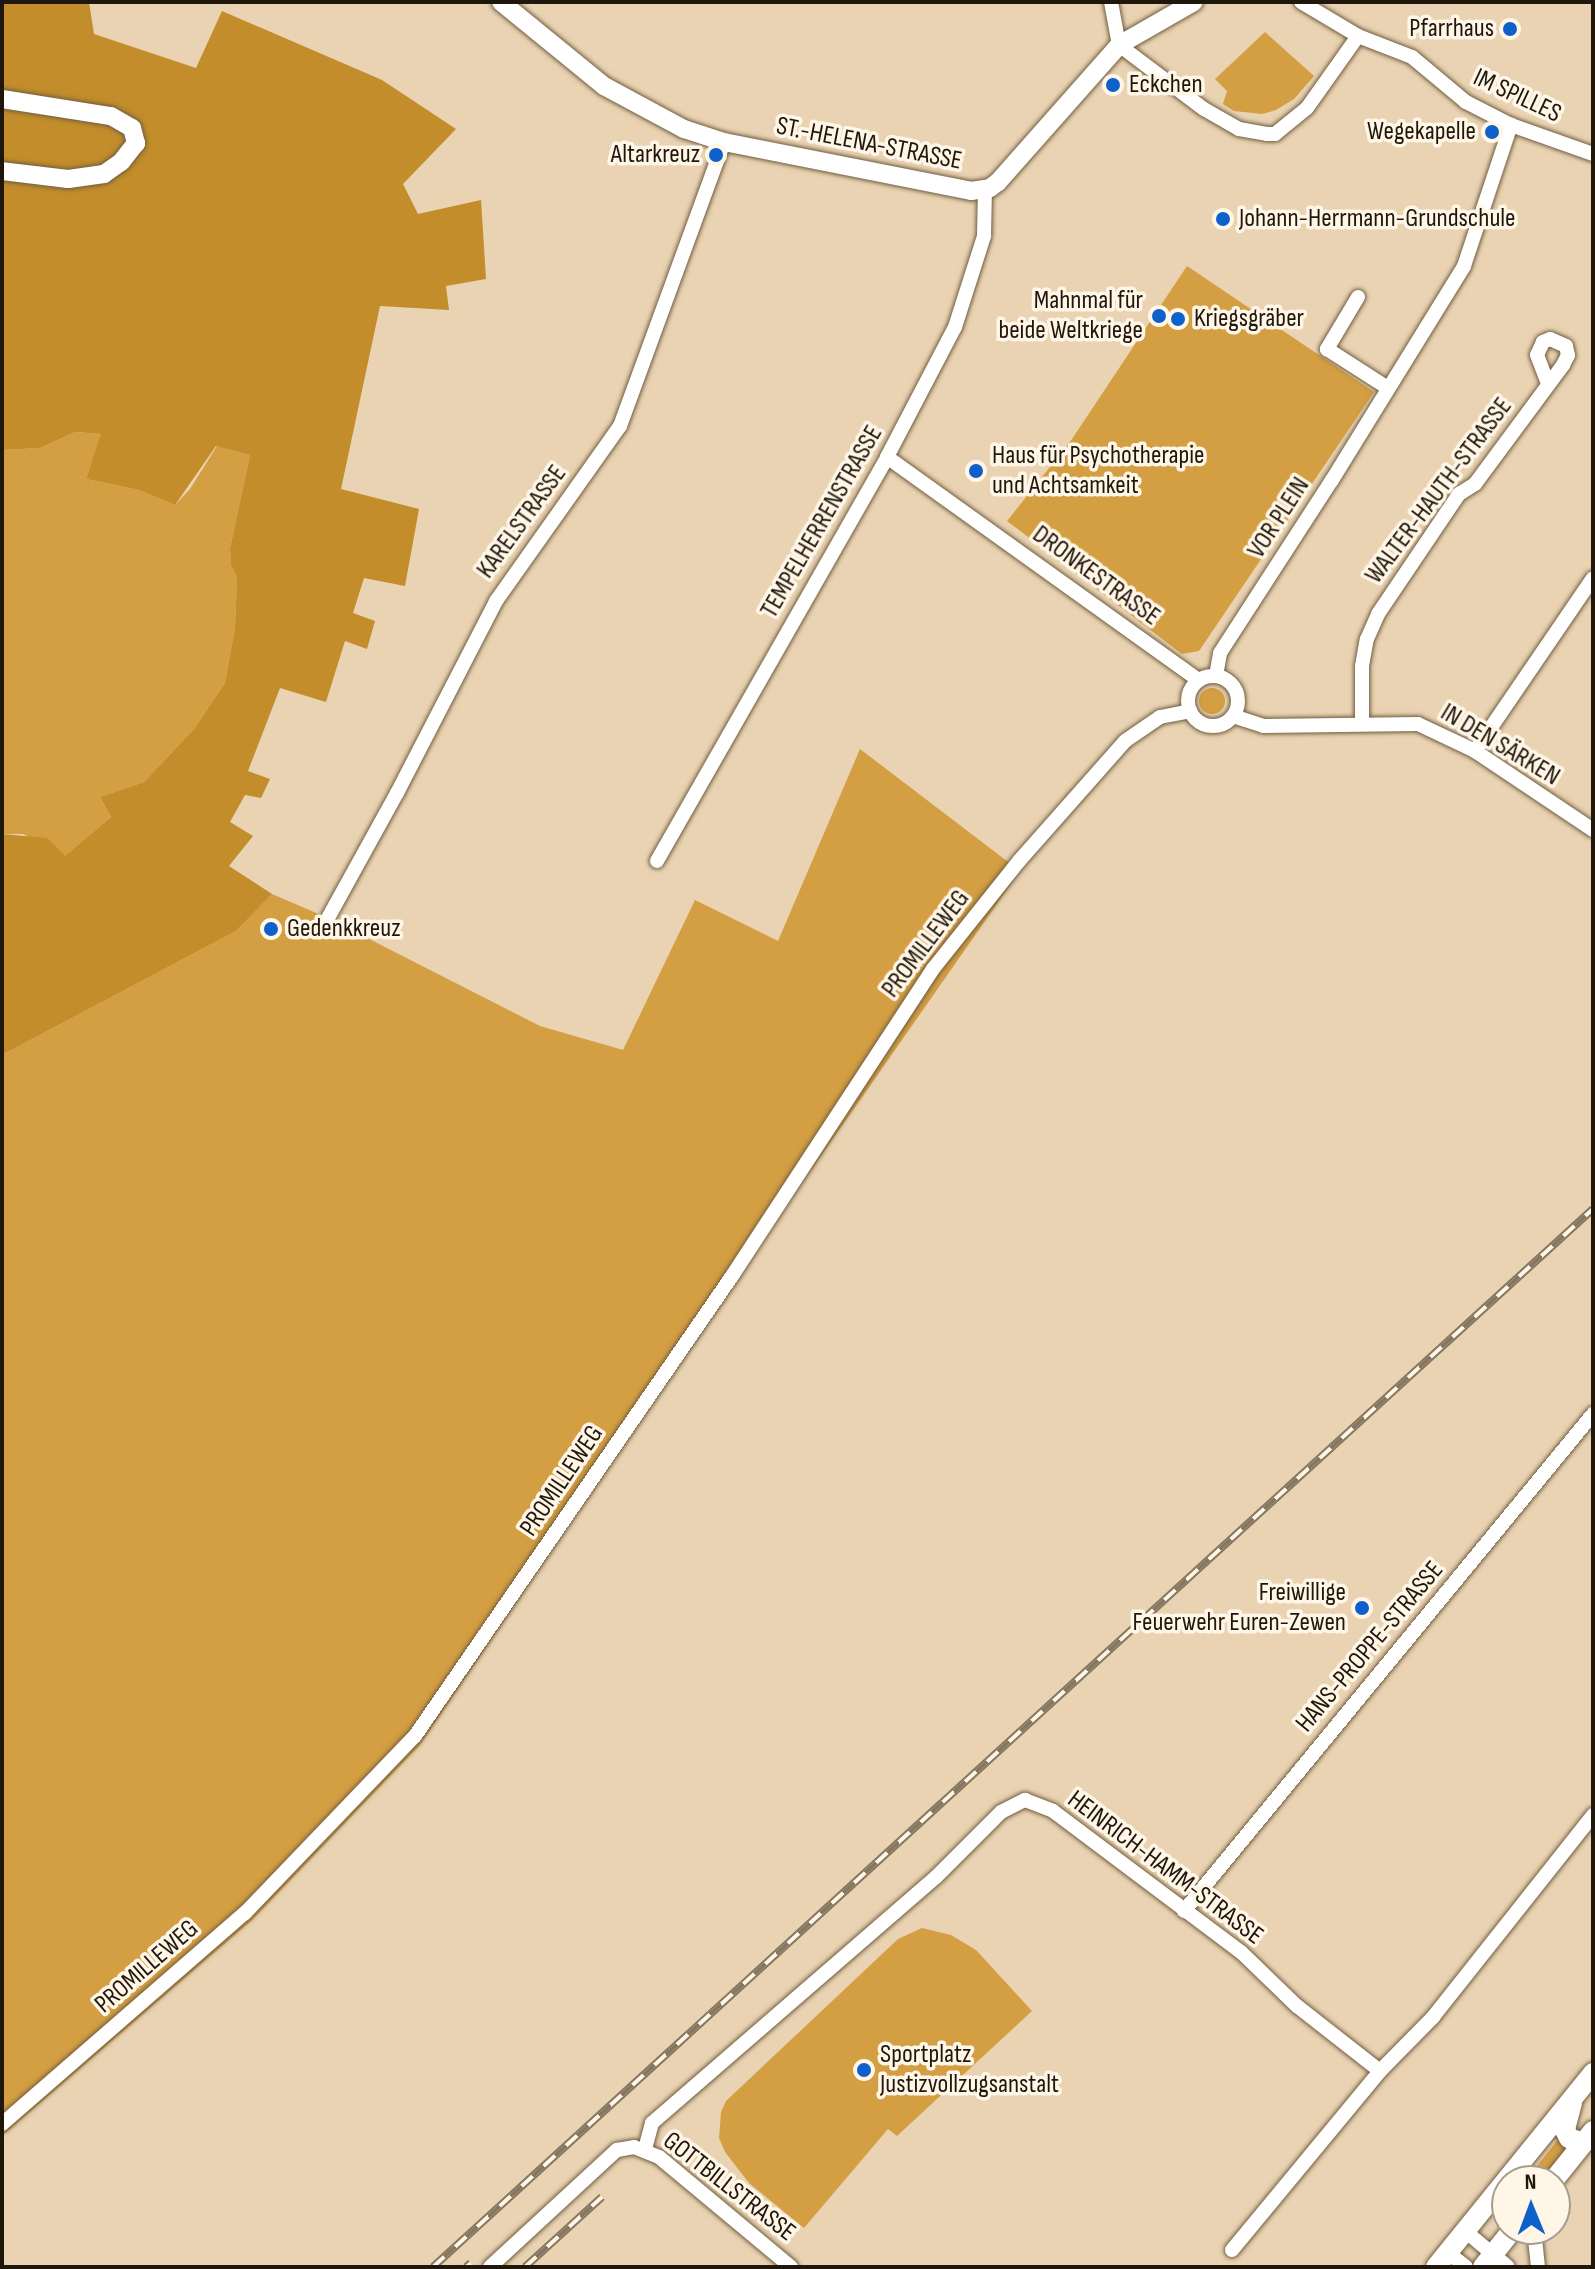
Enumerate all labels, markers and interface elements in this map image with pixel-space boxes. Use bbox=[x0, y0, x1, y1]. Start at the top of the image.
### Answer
place label: Pfarrhaus bbox=[1409, 13, 1494, 45]
marker: Pfarrhaus bbox=[1501, 20, 1519, 38]
street label: IM SPILLES bbox=[1468, 62, 1566, 130]
place label: Eckchen bbox=[1129, 69, 1203, 101]
marker: Eckchen bbox=[1104, 76, 1122, 94]
street label: ST.-HELENA-STRASSE bbox=[774, 111, 964, 177]
place label: Wegekapelle bbox=[1367, 116, 1476, 148]
marker: Wegekapelle bbox=[1483, 123, 1501, 141]
place label: Altarkreuz bbox=[611, 139, 700, 171]
marker: Altarkreuz bbox=[707, 146, 725, 164]
place label: Johann-Herrmann-Grundschule bbox=[1239, 203, 1516, 235]
marker: Johann-Herrmann-Grundschule bbox=[1214, 210, 1232, 228]
place label: Mahnmal für beide Weltkriege bbox=[998, 285, 1143, 346]
place label: Kriegsgräber bbox=[1194, 303, 1304, 335]
marker: Mahnmal für beide Weltkriege bbox=[1150, 307, 1168, 325]
marker: Kriegsgräber bbox=[1169, 310, 1187, 328]
street label: WALTER-HAUTH-STRASSE bbox=[1359, 392, 1519, 590]
street label: TEMPELHERRENSTRASSE bbox=[754, 420, 890, 624]
place label: Haus für Psychotherapie und Achtsamkeit bbox=[992, 440, 1205, 502]
street label: KARELSTRASSE bbox=[471, 459, 573, 585]
marker: Haus für Psychotherapie und Achtsamkeit bbox=[967, 462, 985, 480]
street label: VOR PLEIN bbox=[1241, 472, 1317, 564]
street label: DRONKESTRASSE bbox=[1026, 519, 1166, 633]
street label: IN DEN SÄRKEN bbox=[1435, 697, 1565, 793]
street label: PROMILLEWEG bbox=[875, 884, 977, 1004]
place label: Gedenkkreuz bbox=[287, 913, 400, 945]
marker: Gedenkkreuz bbox=[262, 920, 280, 938]
street label: PROMILLEWEG bbox=[514, 1420, 610, 1542]
street label: HANS-PROPPE-STRASSE bbox=[1290, 1555, 1450, 1739]
place label: Freiwillige Feuerwehr Euren-Zewen bbox=[1133, 1577, 1346, 1638]
marker: Freiwillige Feuerwehr Euren-Zewen bbox=[1353, 1599, 1371, 1617]
street label: HEINRICH-HAMM-STRASSE bbox=[1061, 1784, 1269, 1952]
street label: PROMILLEWEG bbox=[89, 1914, 205, 2020]
place label: Sportplatz Justizvollzugsanstalt bbox=[880, 2039, 1059, 2100]
marker: Sportplatz Justizvollzugsanstalt bbox=[855, 2061, 873, 2079]
street label: GOTTBILLSTRASSE bbox=[657, 2126, 801, 2248]
north arrow bbox=[1491, 2165, 1571, 2245]
text: N bbox=[1524, 2169, 1537, 2196]

